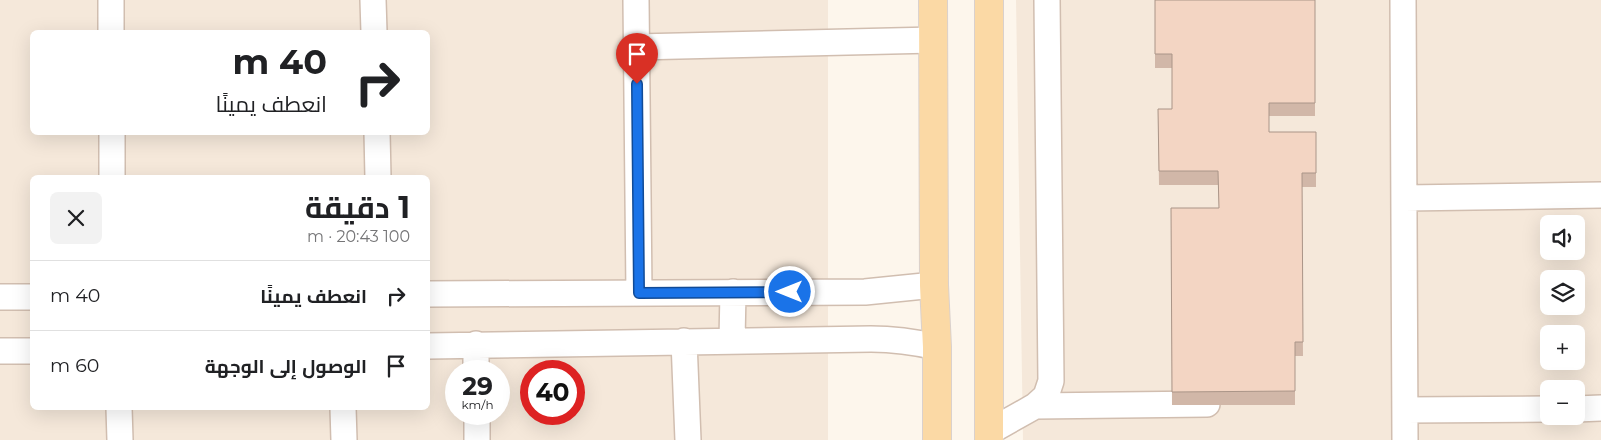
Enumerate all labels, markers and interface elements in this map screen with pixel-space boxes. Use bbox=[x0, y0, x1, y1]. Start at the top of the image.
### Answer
pin bbox=[616, 33, 658, 84]
text: 40 m bbox=[232, 40, 327, 83]
icon: arrive bbox=[623, 40, 651, 68]
icon: right bbox=[345, 50, 410, 115]
text: انعطف يمينًا bbox=[216, 91, 327, 118]
text: 1 دقيقة bbox=[305, 189, 410, 226]
button: close bbox=[50, 192, 102, 244]
map controls bbox=[1540, 215, 1585, 425]
button: sound bbox=[1540, 215, 1585, 260]
text: 100 m · 20:43 bbox=[307, 227, 410, 246]
position arrow bbox=[763, 265, 815, 317]
button: layers bbox=[1540, 270, 1585, 315]
icon: right bbox=[382, 282, 410, 310]
text: 40 m bbox=[50, 284, 100, 307]
text: انعطف يمينًا bbox=[260, 285, 367, 308]
button: + bbox=[1540, 325, 1585, 370]
icon: arrive bbox=[382, 352, 410, 380]
text: 60 m bbox=[50, 354, 99, 377]
text: الوصول إلى الوجهة bbox=[205, 355, 367, 378]
speed limit sign: 40 bbox=[520, 360, 585, 425]
text: 29 bbox=[462, 371, 493, 401]
button: − bbox=[1540, 380, 1585, 425]
text: km/h bbox=[461, 397, 494, 412]

